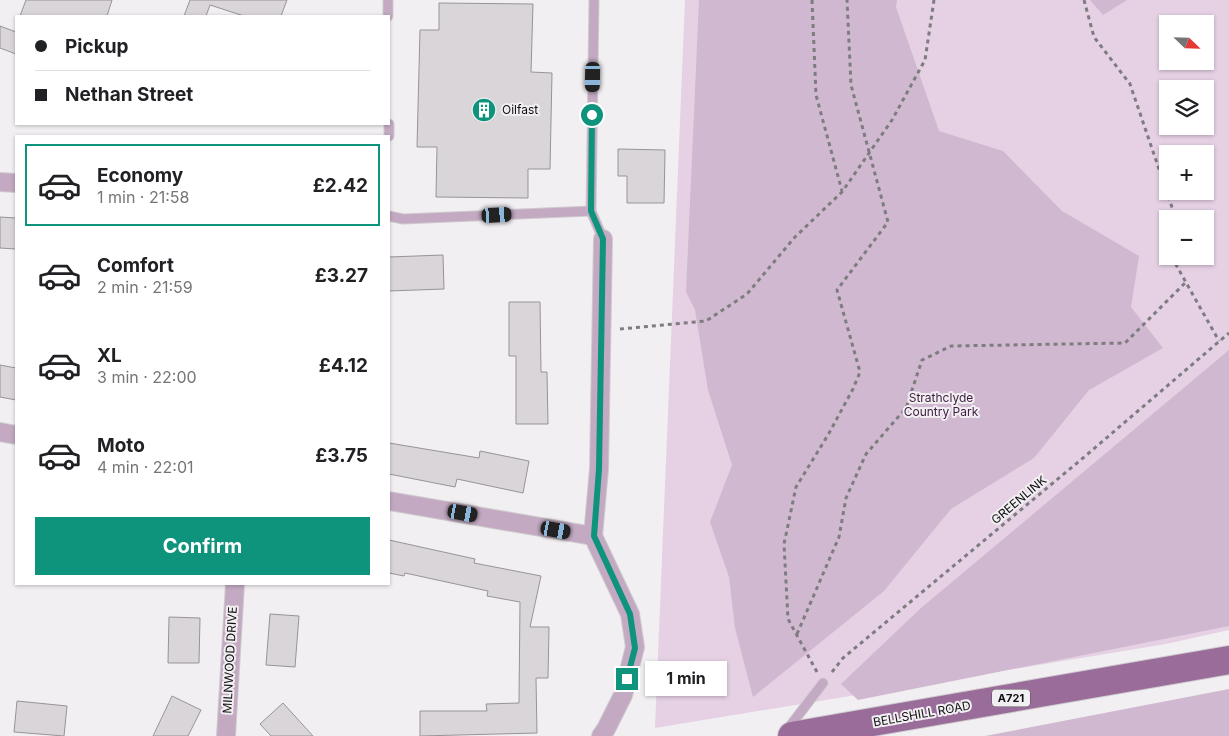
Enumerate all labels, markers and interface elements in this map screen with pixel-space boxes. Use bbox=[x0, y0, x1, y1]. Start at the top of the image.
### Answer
north arrow bbox=[1159, 15, 1214, 70]
map controls bbox=[1159, 15, 1214, 265]
text: Pickup bbox=[65, 35, 128, 58]
car bbox=[585, 62, 600, 92]
button: layers bbox=[1159, 80, 1214, 135]
text: Nethan Street bbox=[65, 83, 193, 106]
building icon: Oilfast bbox=[471, 97, 497, 123]
place label: Oilfast bbox=[502, 102, 538, 117]
route start bbox=[581, 104, 603, 126]
button: + bbox=[1159, 145, 1214, 200]
icon: car bbox=[37, 163, 82, 208]
text: Economy bbox=[97, 164, 183, 187]
text: £2.42 bbox=[313, 174, 368, 197]
text: 1 min · 21:58 bbox=[97, 187, 189, 207]
car bbox=[481, 207, 512, 223]
button: − bbox=[1159, 210, 1214, 265]
icon: car bbox=[37, 253, 82, 298]
text: Comfort bbox=[97, 254, 174, 277]
text: £3.27 bbox=[315, 264, 368, 287]
text: 2 min · 21:59 bbox=[97, 277, 193, 297]
icon: car bbox=[37, 343, 82, 388]
text: XL bbox=[97, 344, 122, 367]
text: £4.12 bbox=[319, 354, 368, 377]
text: 3 min · 22:00 bbox=[97, 367, 197, 387]
park label: Strathclyde Country Park bbox=[904, 390, 979, 419]
icon: car bbox=[37, 433, 82, 478]
text: Moto bbox=[97, 434, 145, 457]
text: £3.75 bbox=[315, 444, 368, 467]
text: 4 min · 22:01 bbox=[97, 457, 194, 477]
street label: GREENLINK bbox=[988, 472, 1049, 527]
car bbox=[446, 503, 479, 523]
button: Confirm bbox=[35, 517, 370, 575]
car bbox=[539, 520, 572, 540]
street label: MILNWOOD DRIVE bbox=[219, 606, 240, 714]
callout: 1 min bbox=[644, 662, 727, 696]
route end bbox=[616, 668, 638, 690]
text: 1 min bbox=[666, 668, 706, 688]
road number: A721 bbox=[992, 690, 1030, 706]
street label: BELLSHILL ROAD bbox=[872, 698, 972, 729]

